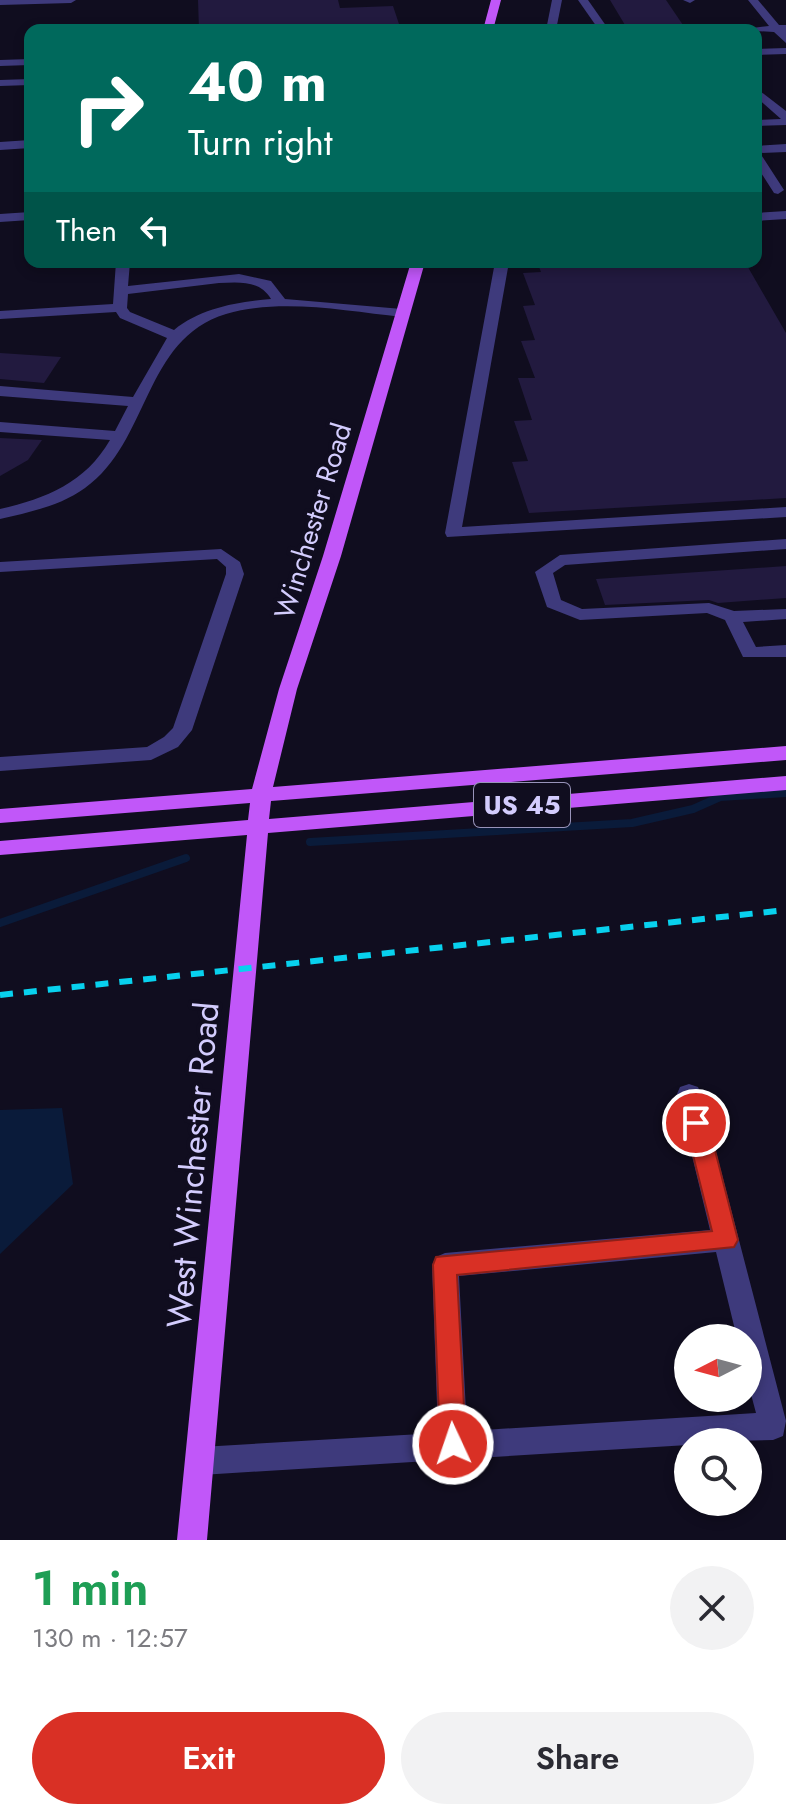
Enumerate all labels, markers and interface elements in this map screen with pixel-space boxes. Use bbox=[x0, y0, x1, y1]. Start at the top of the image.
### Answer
text: 40 m bbox=[188, 41, 327, 122]
icon: right bbox=[56, 56, 160, 160]
text: Turn right bbox=[188, 116, 333, 168]
icon: left bbox=[133, 208, 177, 252]
text: Then bbox=[56, 209, 117, 252]
street label: Winchester Road bbox=[264, 418, 362, 624]
road number: US 45 bbox=[474, 783, 570, 827]
street label: West Winchester Road bbox=[154, 1000, 232, 1330]
pin bbox=[662, 1089, 730, 1157]
icon: arrive bbox=[674, 1101, 718, 1145]
north arrow bbox=[674, 1324, 762, 1412]
map controls bbox=[674, 1324, 762, 1516]
position arrow bbox=[411, 1402, 495, 1486]
button: search bbox=[674, 1428, 762, 1516]
text: 1 min bbox=[32, 1554, 149, 1623]
button: close bbox=[670, 1566, 754, 1650]
text: 130 m · 12:57 bbox=[32, 1619, 188, 1657]
button: Exit bbox=[32, 1712, 385, 1804]
button: Share bbox=[401, 1712, 754, 1804]

